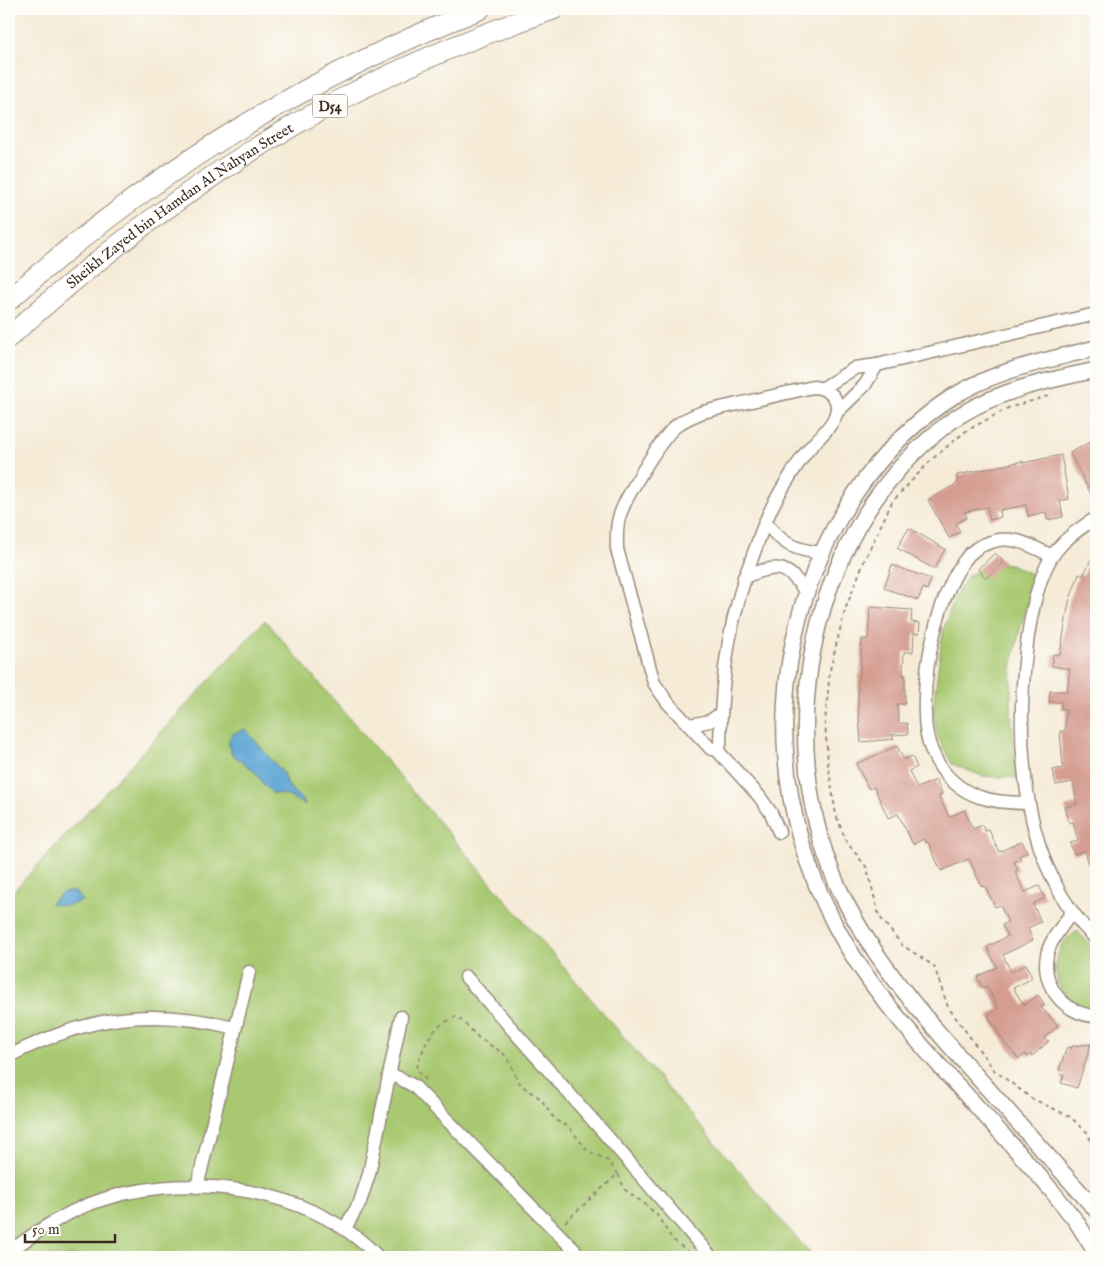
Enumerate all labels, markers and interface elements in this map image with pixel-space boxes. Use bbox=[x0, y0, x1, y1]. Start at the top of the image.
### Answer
road number: D54 bbox=[312, 94, 348, 118]
street label: Sheikh Zayed bin Hamdan Al Nahyan Street bbox=[62, 119, 297, 293]
scale bar bbox=[25, 1211, 115, 1243]
text: 50 m bbox=[32, 1220, 60, 1239]

